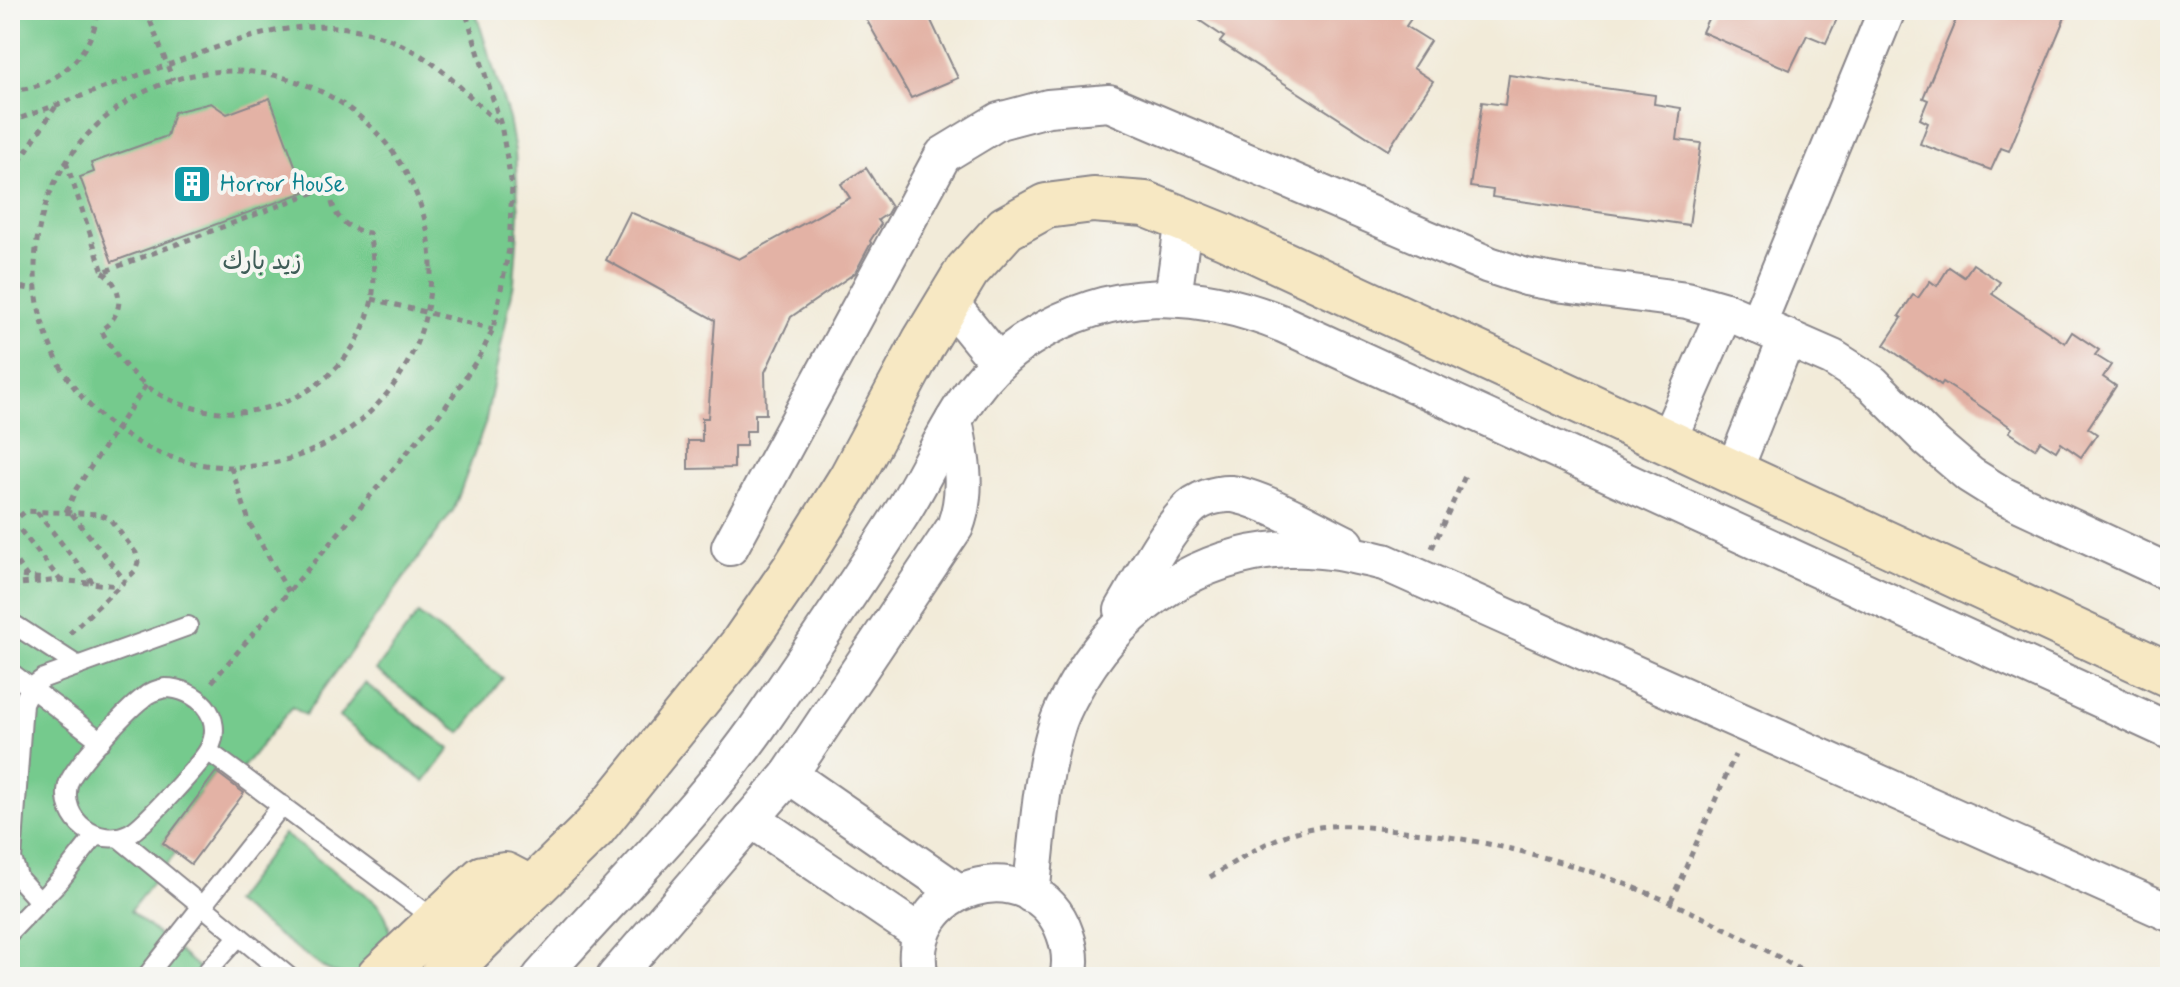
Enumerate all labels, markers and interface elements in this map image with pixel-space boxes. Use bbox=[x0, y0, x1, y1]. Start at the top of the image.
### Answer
building icon: Horror House bbox=[171, 163, 213, 205]
place label: Horror House bbox=[220, 169, 345, 200]
park label: زيد بارك bbox=[222, 247, 302, 278]

